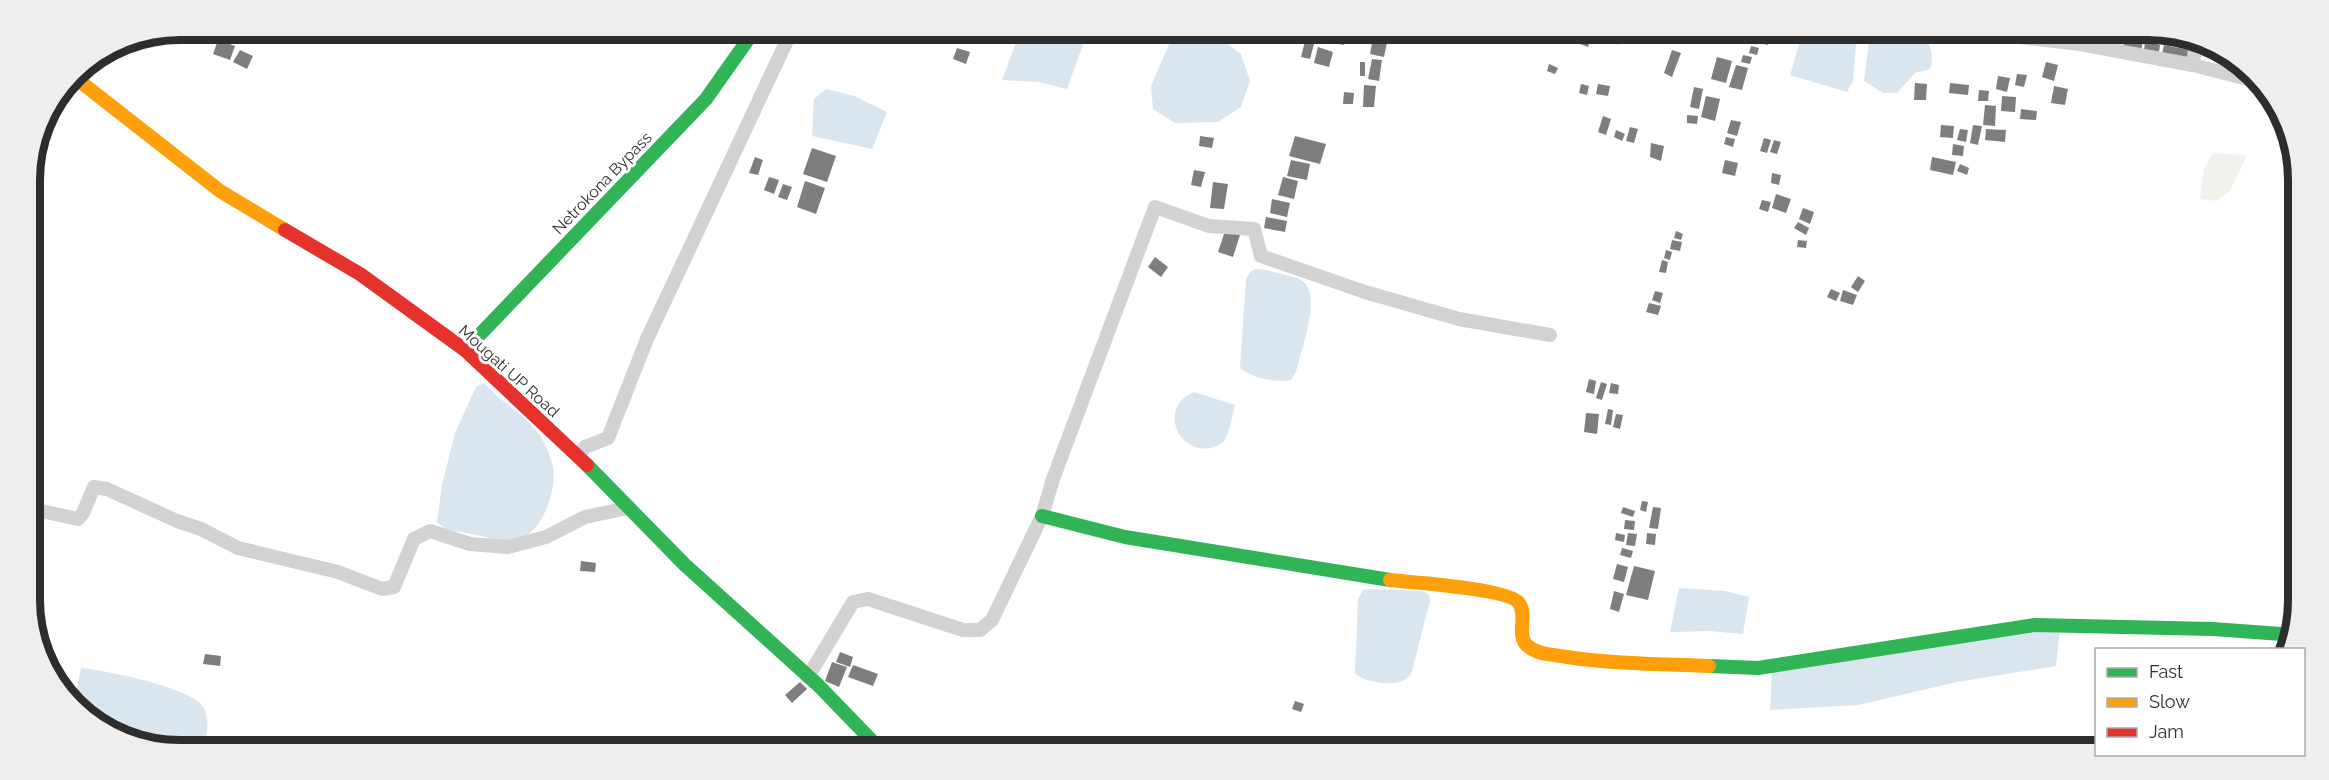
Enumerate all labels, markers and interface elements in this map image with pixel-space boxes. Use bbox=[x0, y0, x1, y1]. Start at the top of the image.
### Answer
street label: Netrokona Bypass bbox=[548, 128, 656, 238]
street label: Mougati UP Road bbox=[455, 321, 563, 421]
legend bbox=[2095, 648, 2305, 756]
text: Fast bbox=[2149, 661, 2183, 682]
text: Slow bbox=[2149, 691, 2190, 712]
text: Jam bbox=[2149, 721, 2184, 742]

